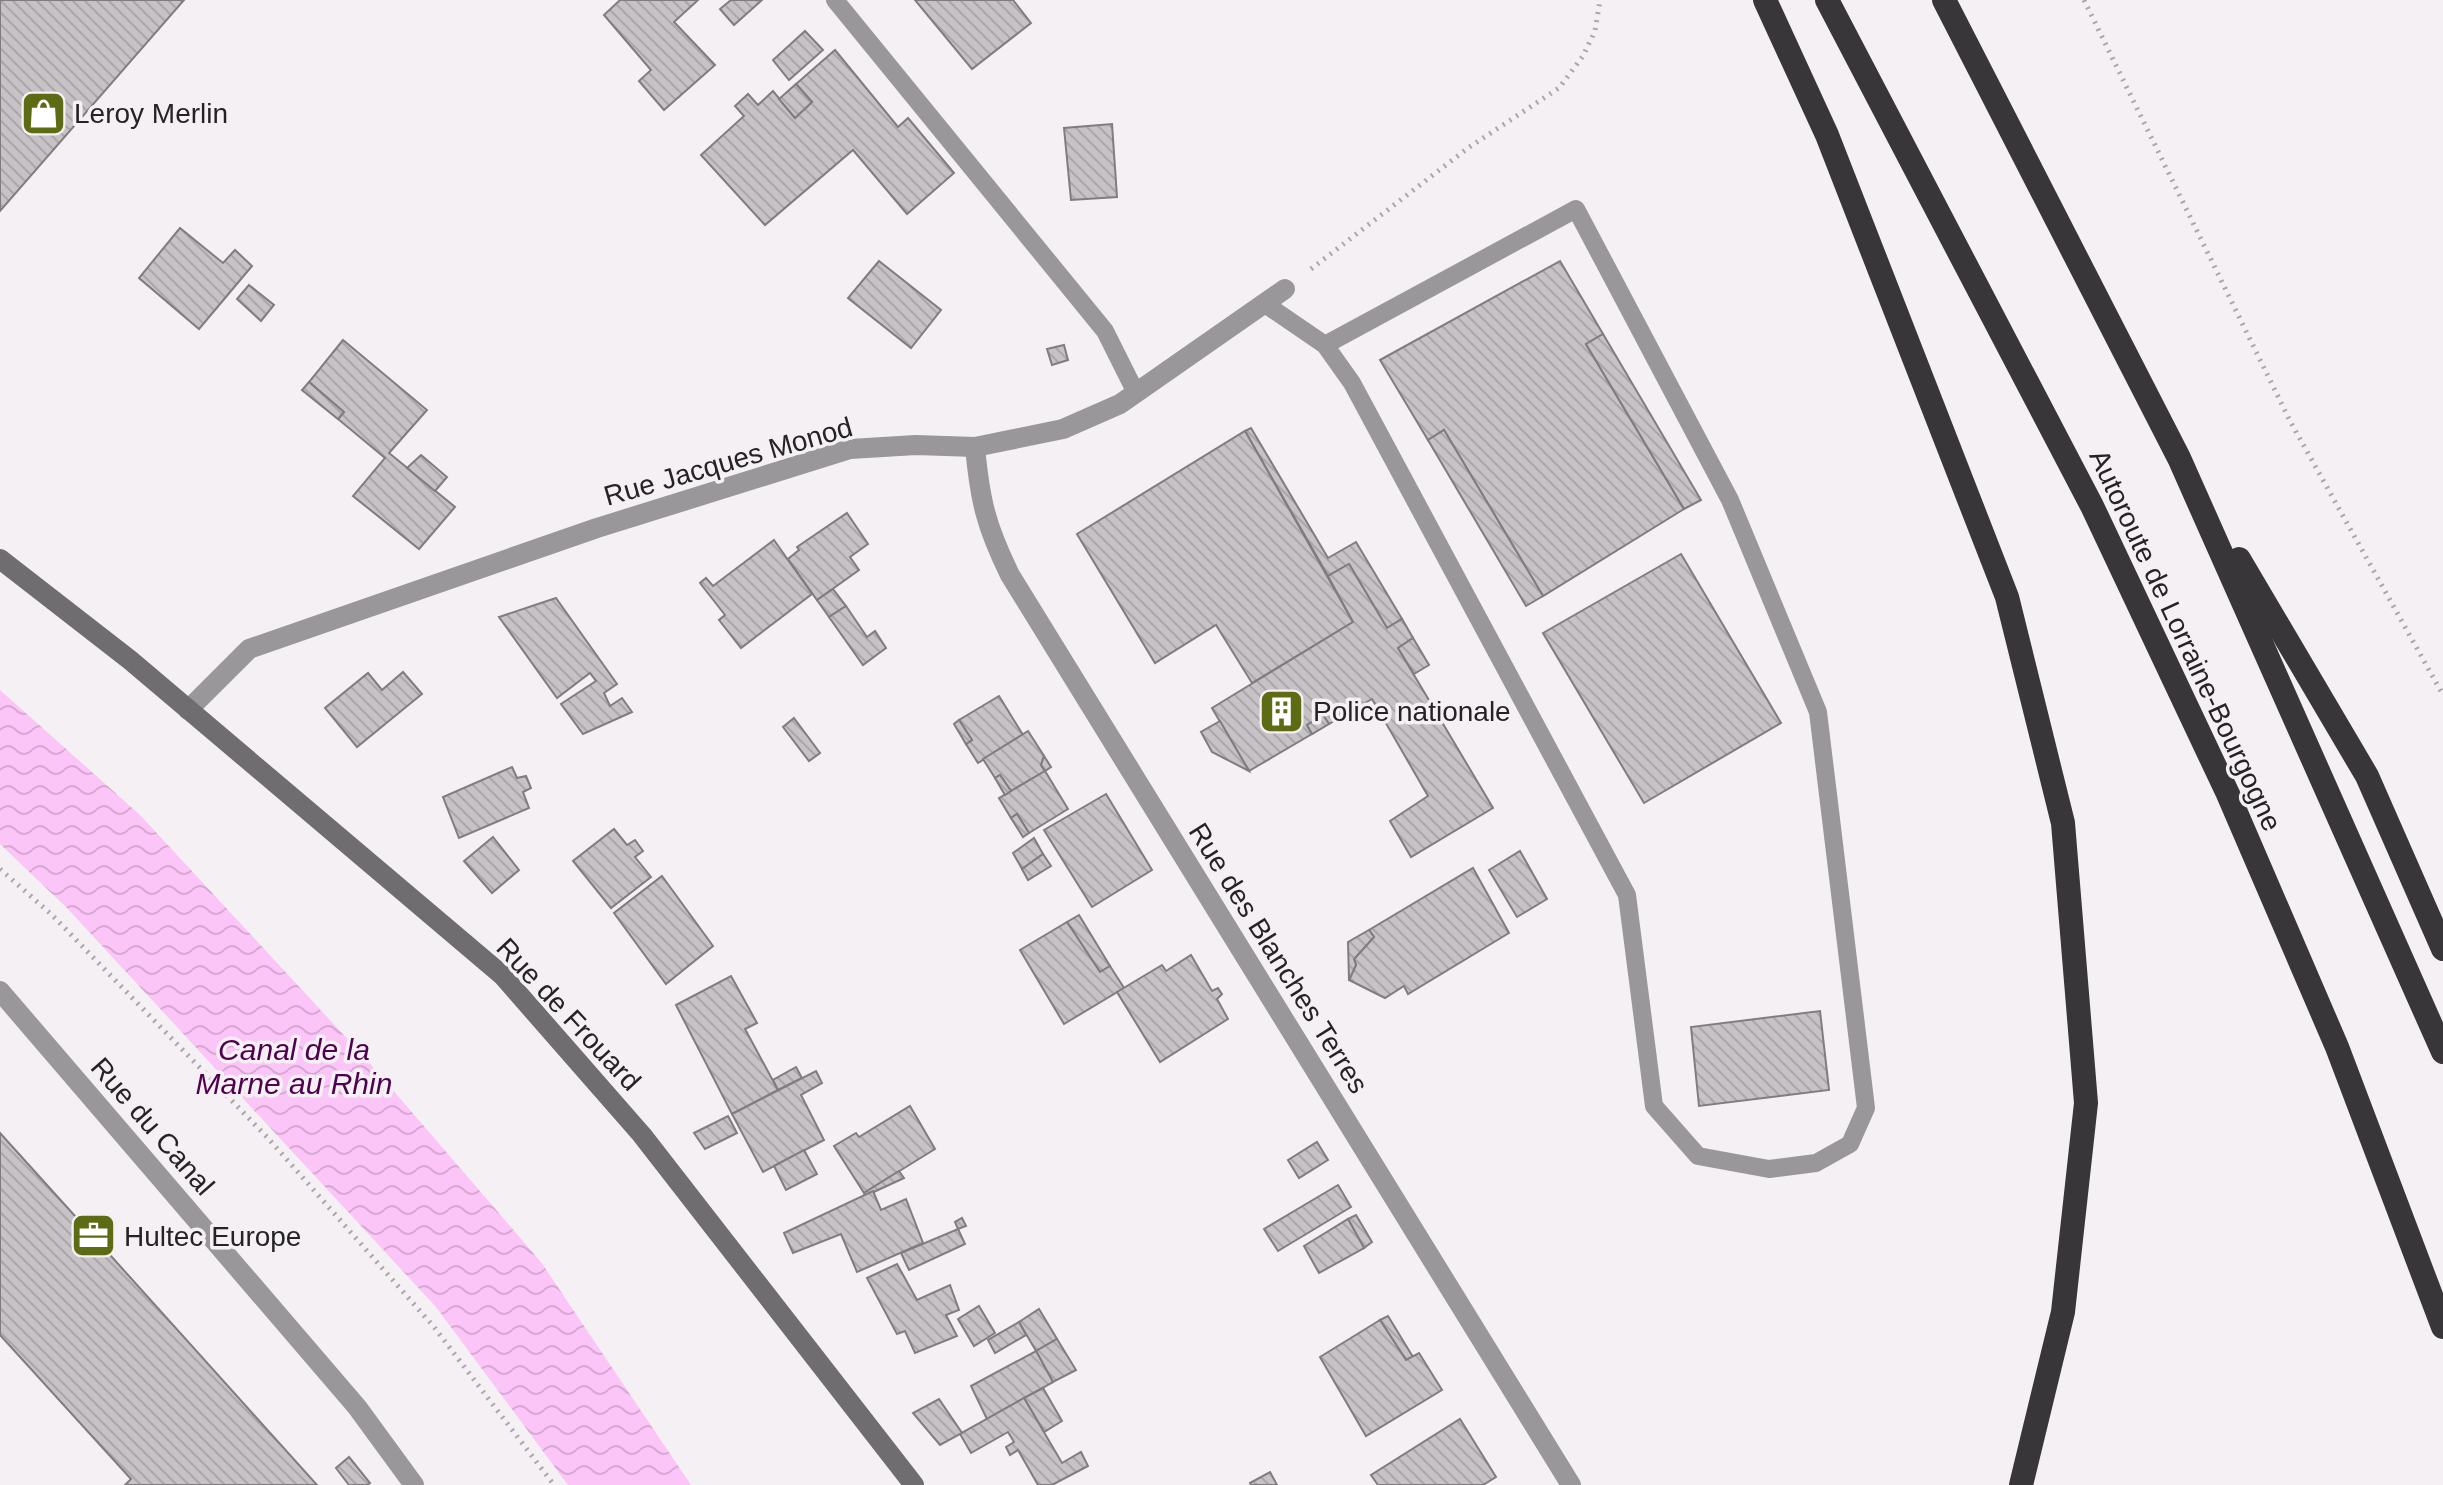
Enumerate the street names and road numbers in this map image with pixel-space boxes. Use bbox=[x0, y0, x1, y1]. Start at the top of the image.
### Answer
street label: Rue Jacques Monod bbox=[600, 411, 856, 512]
street label: Autoroute de Lorraine-Bourgogne bbox=[2083, 445, 2288, 836]
street label: Rue des Blanches Terres bbox=[1183, 818, 1374, 1099]
street label: Rue de Frouard bbox=[490, 932, 647, 1097]
street label: Rue du Canal bbox=[85, 1052, 220, 1201]

